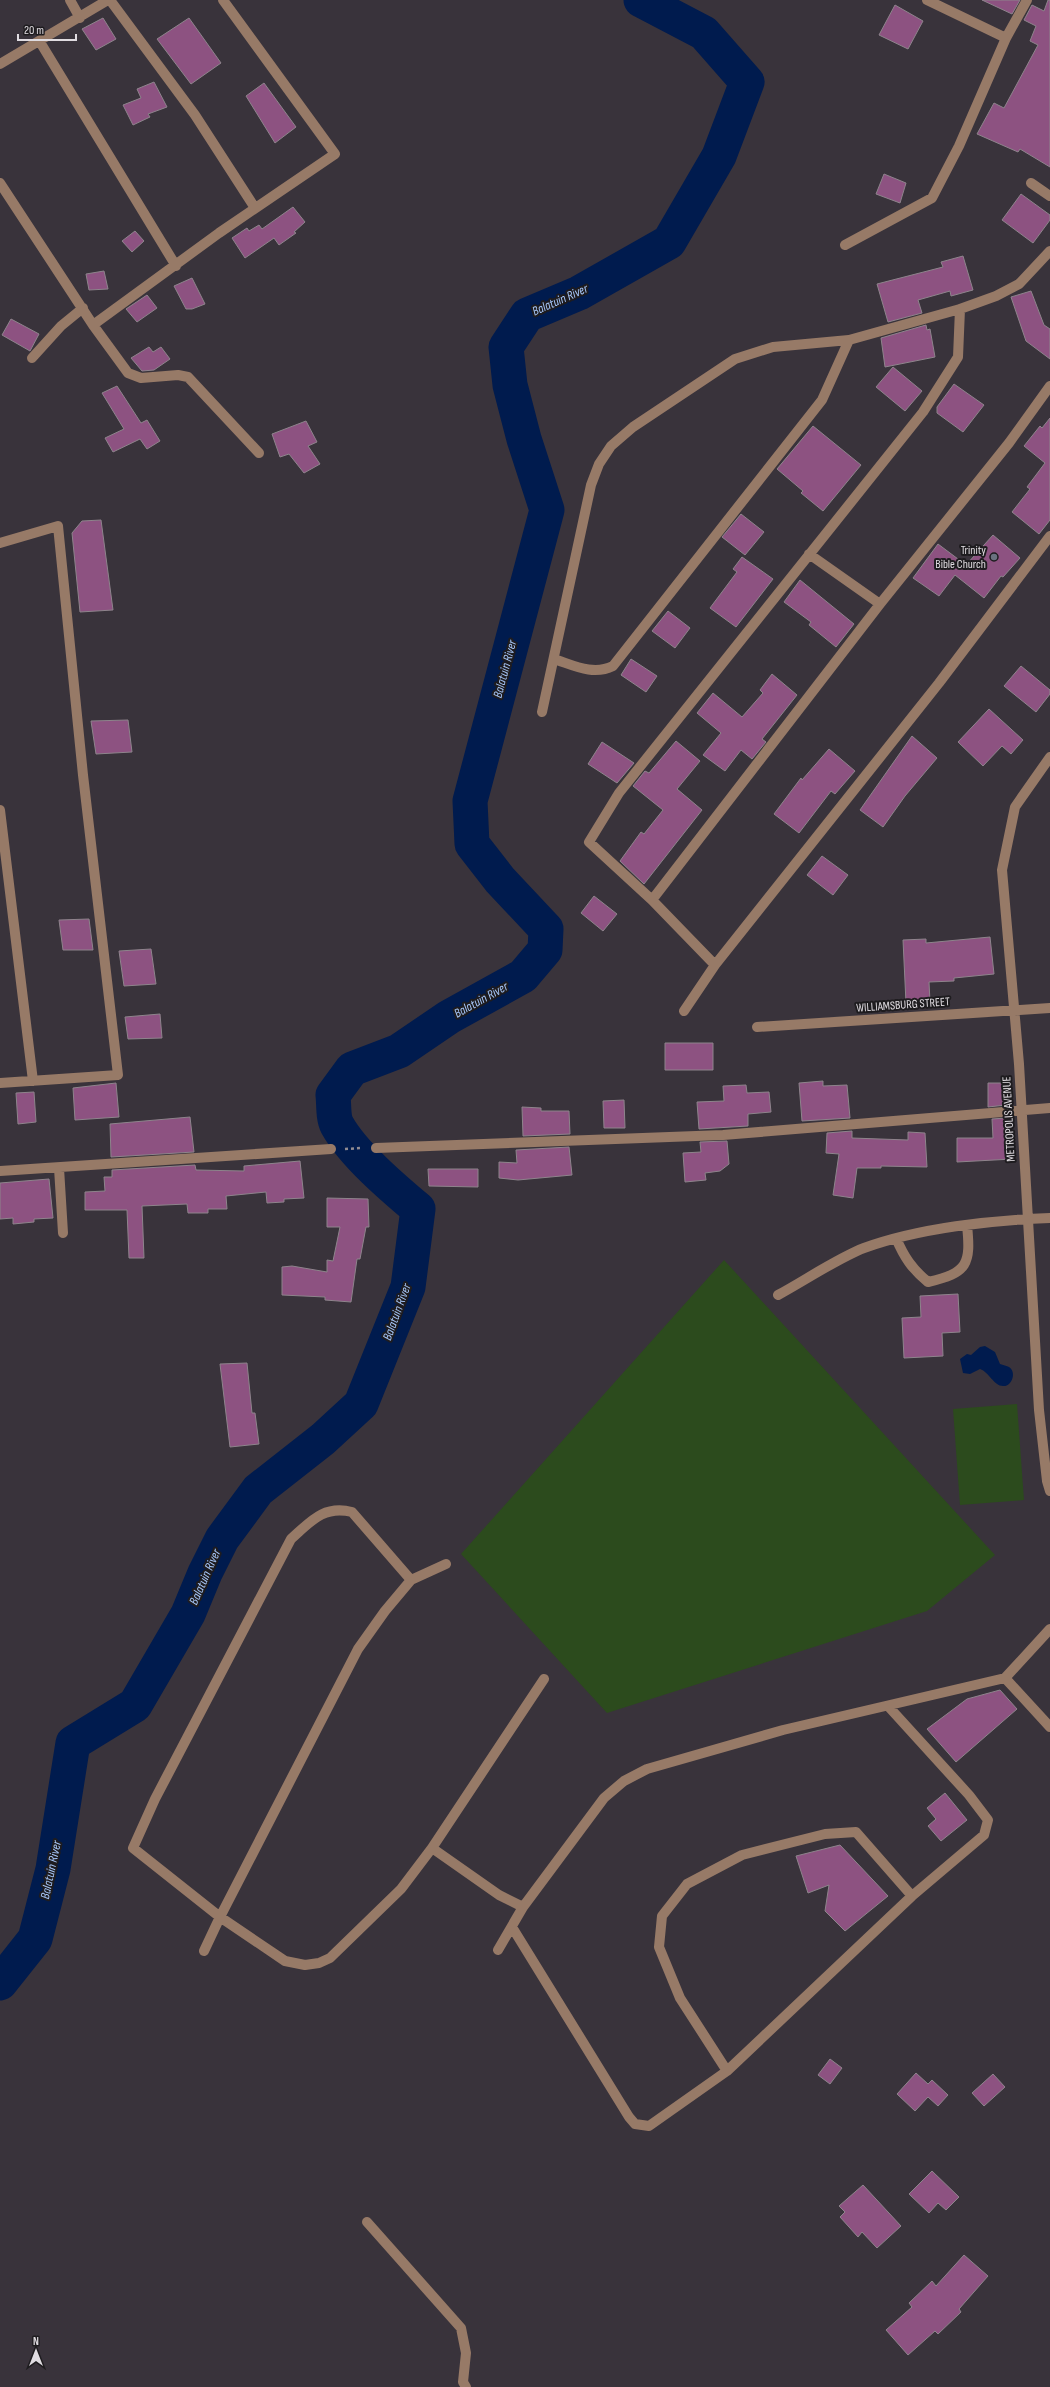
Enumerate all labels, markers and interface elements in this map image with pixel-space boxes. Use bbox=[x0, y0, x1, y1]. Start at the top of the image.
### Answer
scale bar bbox=[18, 16, 76, 42]
text: 20 m bbox=[24, 23, 44, 38]
water label: Balatuin River bbox=[530, 280, 592, 319]
place label: Trinity Bible Church bbox=[935, 543, 986, 572]
marker: Trinity Bible Church bbox=[989, 552, 999, 562]
water label: Balatuin River bbox=[490, 637, 521, 700]
water label: Balatuin River bbox=[451, 978, 512, 1021]
street label: WILLIAMSBURG STREET bbox=[856, 994, 950, 1016]
street label: METROPOLIS AVENUE bbox=[999, 1076, 1019, 1162]
water label: Balatuin River bbox=[379, 1280, 415, 1343]
water label: Balatuin River bbox=[186, 1545, 225, 1607]
water label: Balatuin River bbox=[37, 1838, 65, 1901]
north arrow bbox=[16, 2331, 56, 2371]
text: N bbox=[33, 2335, 39, 2348]

